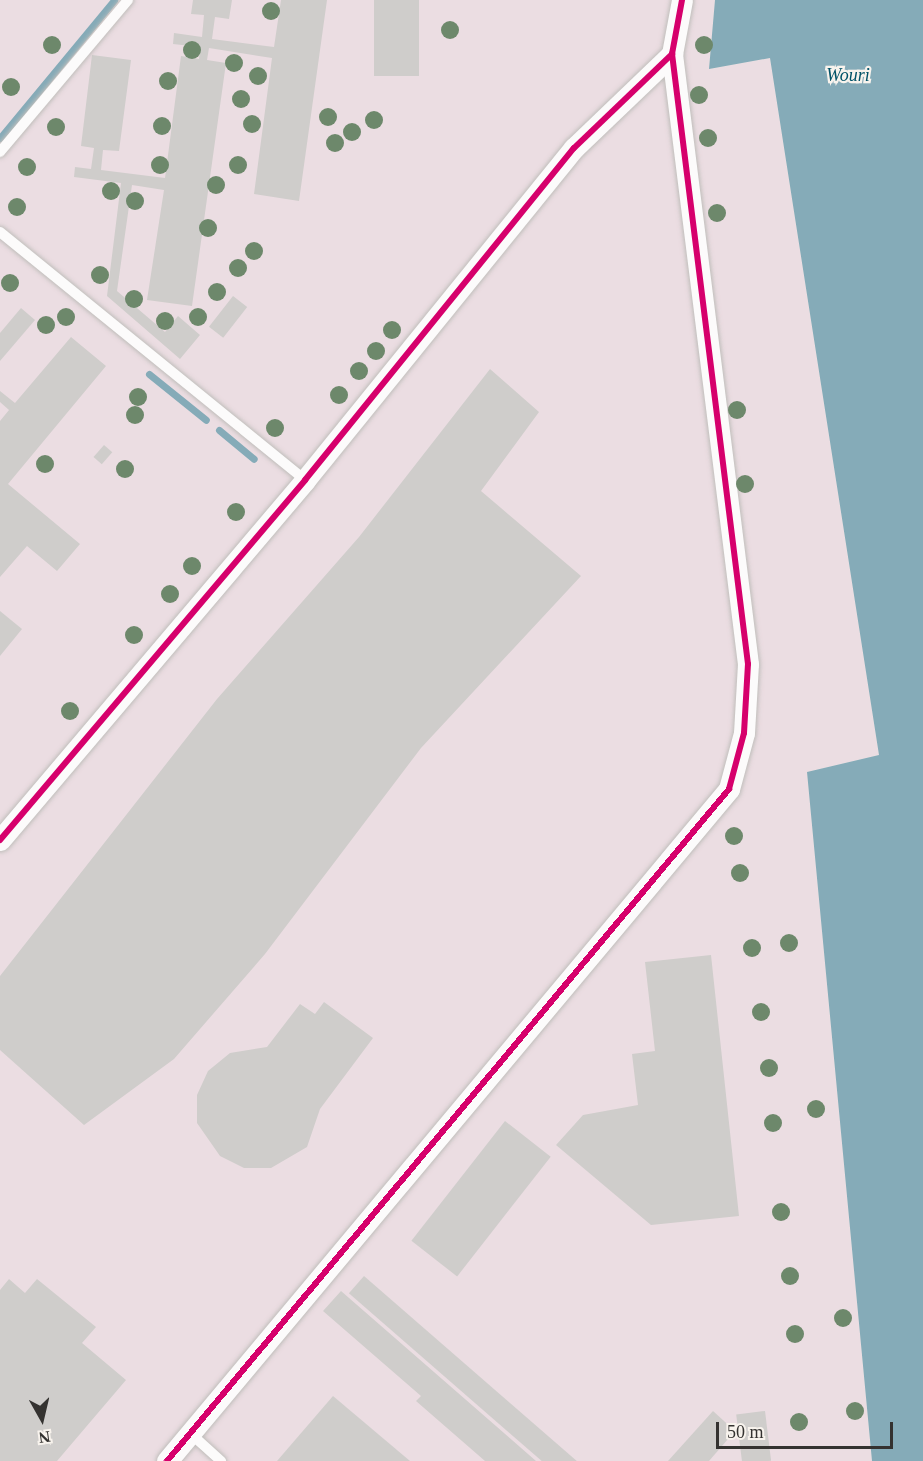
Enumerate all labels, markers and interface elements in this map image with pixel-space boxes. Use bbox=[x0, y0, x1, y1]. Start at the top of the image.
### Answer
water label: Wouri bbox=[826, 64, 870, 86]
north arrow bbox=[12, 1389, 72, 1449]
scale bar bbox=[719, 1410, 896, 1448]
text: 50 m bbox=[727, 1422, 764, 1442]
text: N bbox=[38, 1428, 51, 1447]

